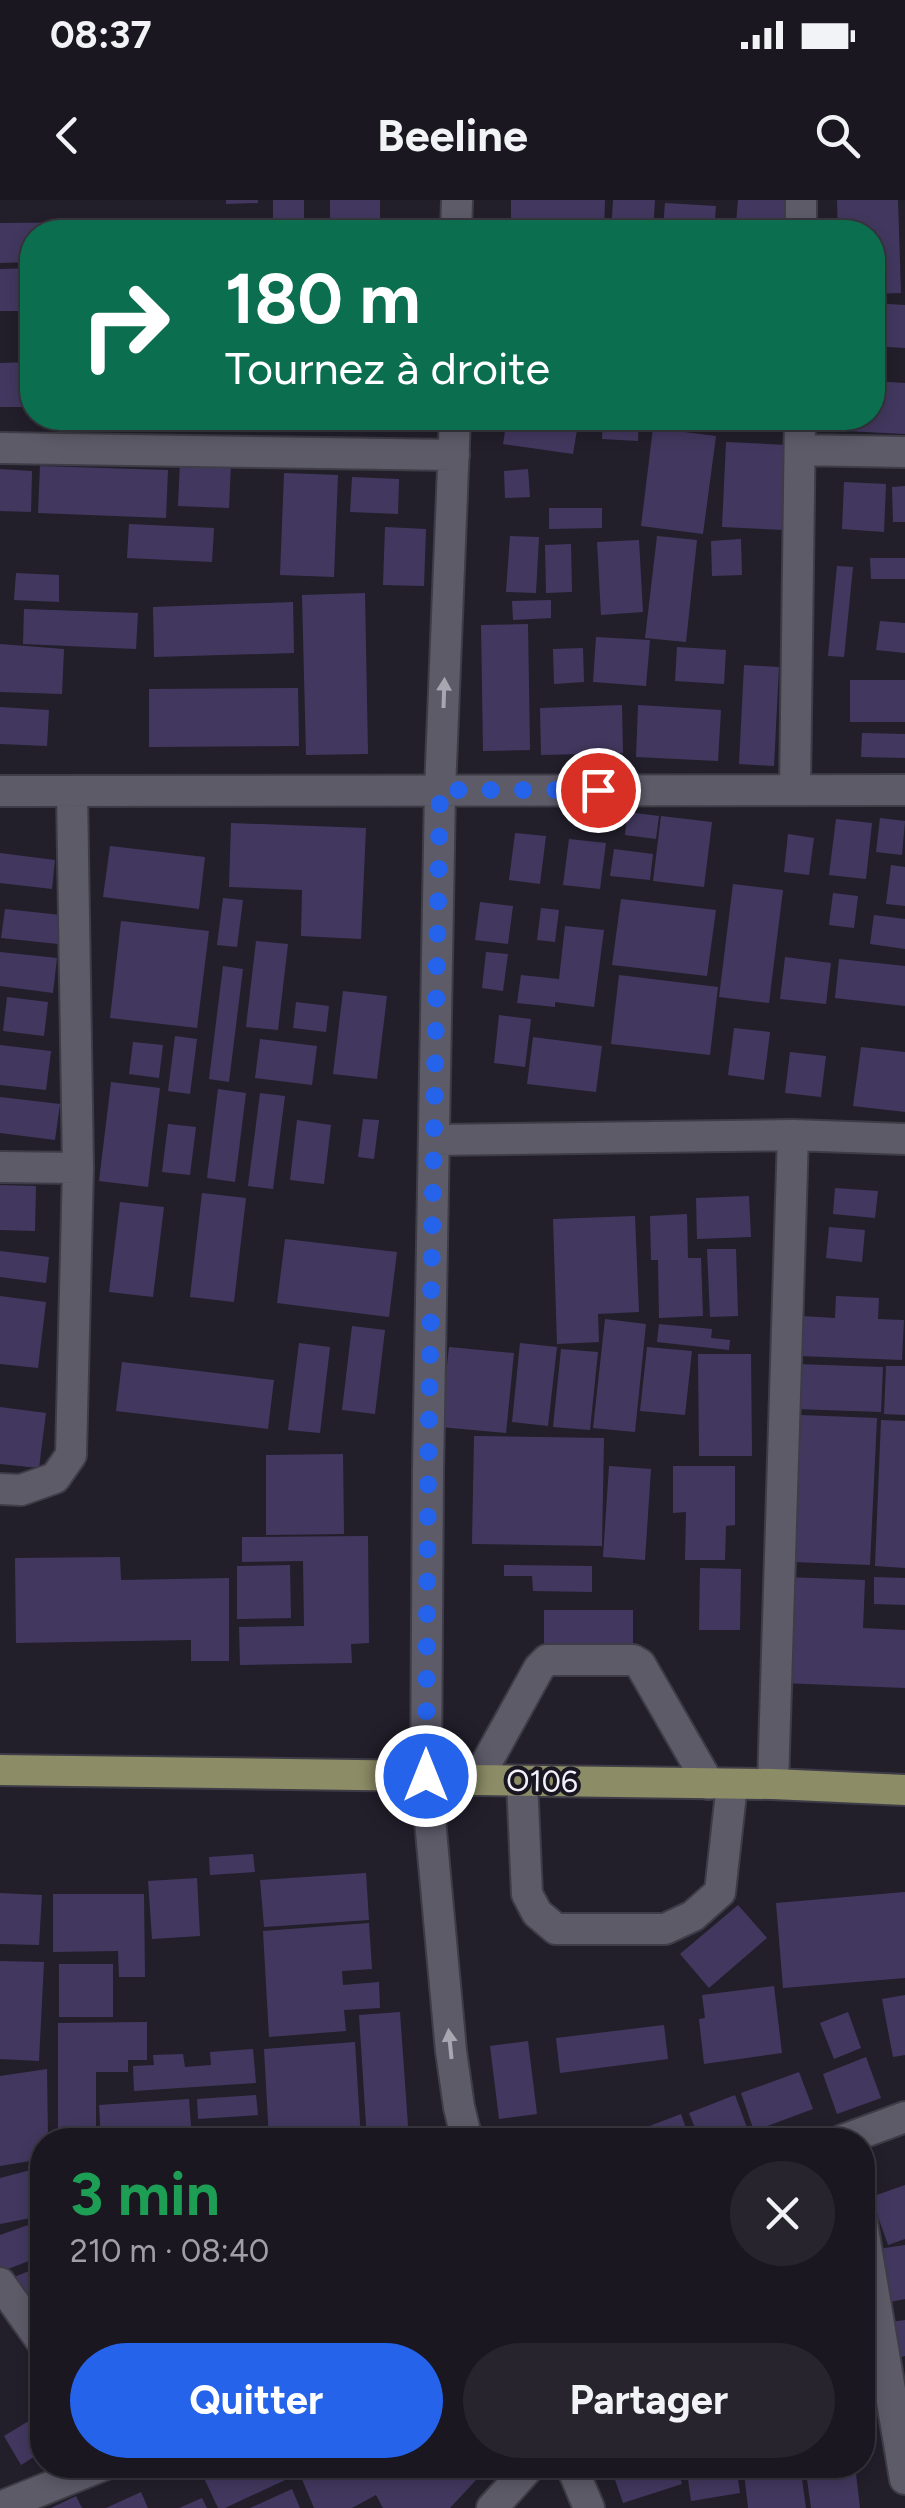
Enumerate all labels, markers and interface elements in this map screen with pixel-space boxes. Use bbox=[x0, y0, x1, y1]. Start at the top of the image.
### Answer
text: 08:37 bbox=[50, 12, 152, 58]
icon: back bbox=[40, 108, 95, 163]
text: Beeline bbox=[377, 108, 528, 162]
icon: search bbox=[810, 108, 865, 163]
text: 180 m bbox=[225, 256, 420, 341]
icon: right bbox=[60, 260, 190, 390]
text: Tournez à droite bbox=[225, 341, 550, 395]
one-way arrow bbox=[436, 676, 452, 708]
pin bbox=[556, 748, 641, 833]
icon: arrive bbox=[571, 763, 626, 818]
position arrow bbox=[374, 1724, 478, 1828]
street label: O106 bbox=[506, 1762, 578, 1800]
one-way arrow bbox=[442, 2028, 458, 2059]
text: 3 min bbox=[70, 2158, 220, 2230]
button: close bbox=[730, 2161, 835, 2266]
text: 210 m · 08:40 bbox=[70, 2232, 269, 2270]
button: Quitter bbox=[70, 2343, 443, 2458]
button: Partager bbox=[463, 2343, 835, 2458]

